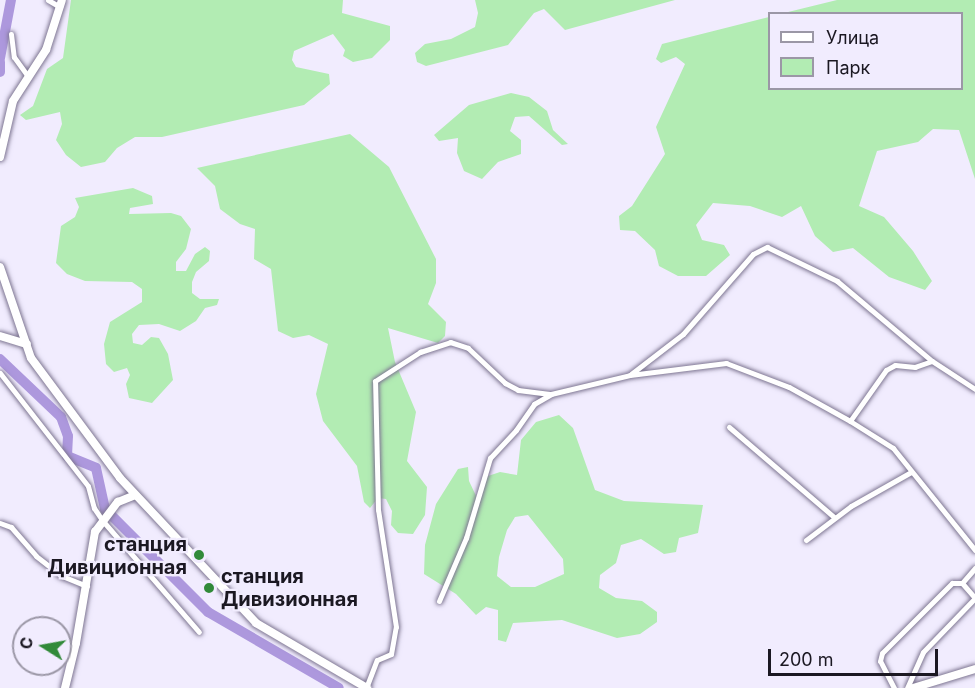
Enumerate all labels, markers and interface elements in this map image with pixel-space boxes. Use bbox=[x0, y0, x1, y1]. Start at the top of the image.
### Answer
legend bbox=[768, 12, 963, 90]
text: Улица bbox=[826, 27, 879, 48]
text: Парк bbox=[826, 57, 870, 78]
place label: станция Дивиционная bbox=[47, 532, 187, 579]
marker: станция Дивиционная bbox=[192, 548, 206, 562]
place label: станция Дивизионная bbox=[221, 564, 358, 611]
marker: станция Дивизионная bbox=[202, 581, 216, 595]
north arrow bbox=[12, 616, 72, 676]
text: С bbox=[15, 635, 37, 651]
scale bar bbox=[771, 637, 940, 675]
text: 200 m bbox=[779, 649, 834, 670]

